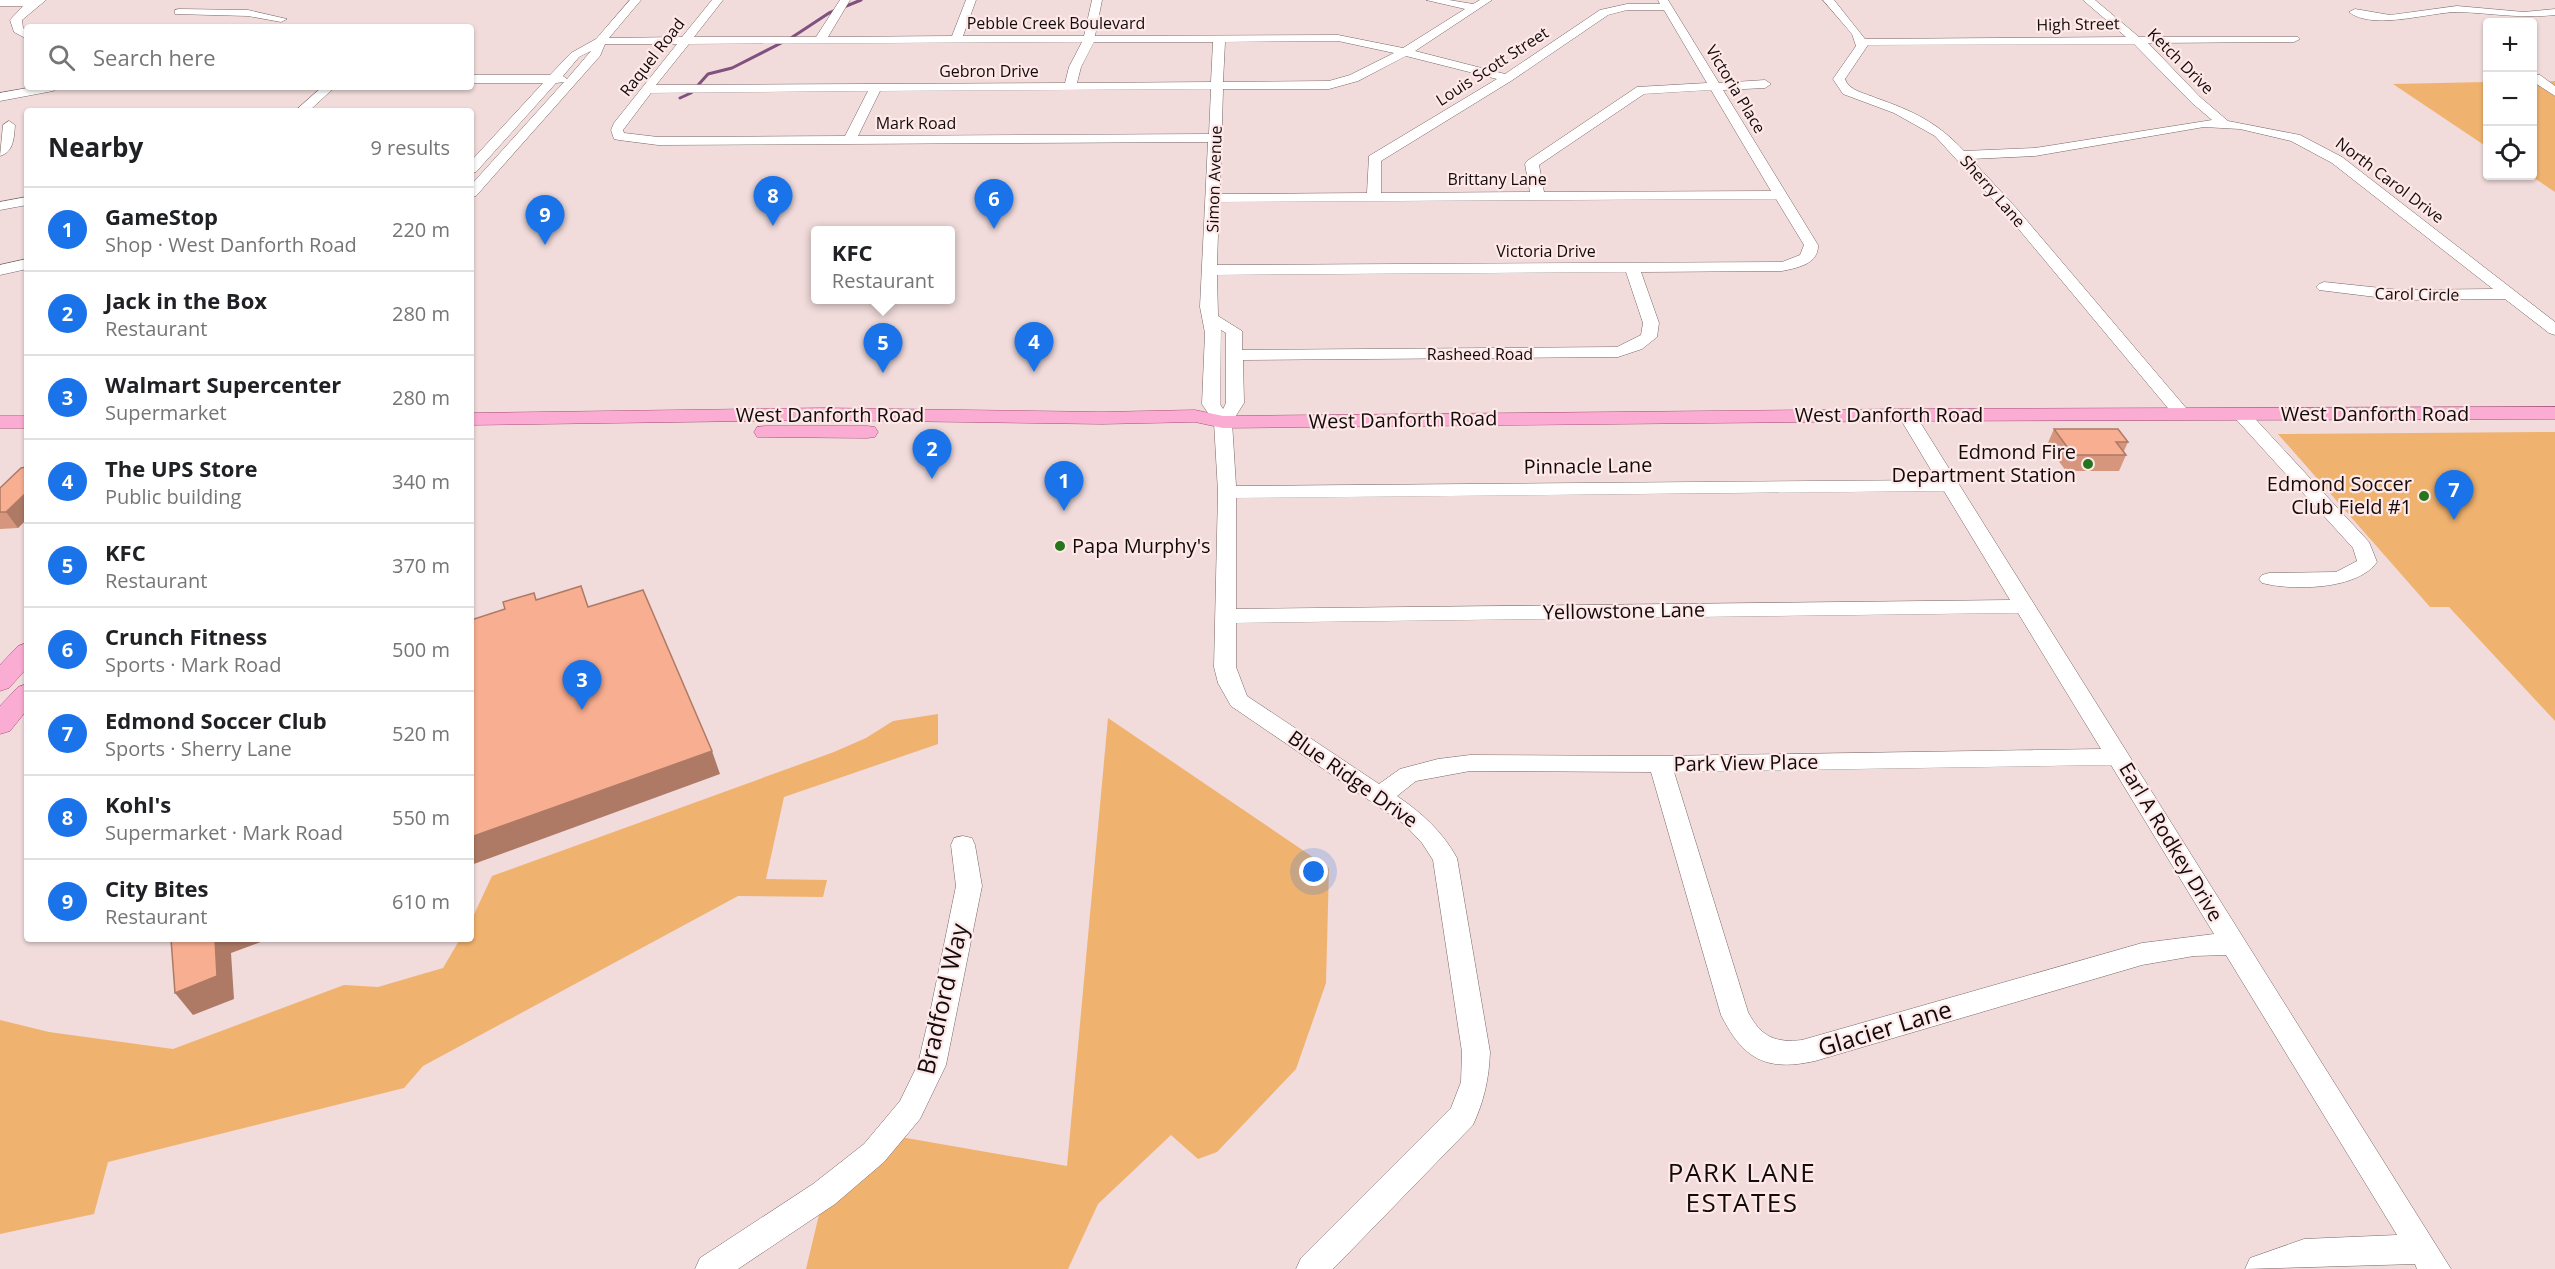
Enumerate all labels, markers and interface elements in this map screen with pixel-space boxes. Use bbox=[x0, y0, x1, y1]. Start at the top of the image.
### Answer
street label: Pebble Creek Boulevard bbox=[967, 12, 1145, 34]
street label: High Street bbox=[2036, 12, 2120, 36]
street label: Raquel Road bbox=[614, 13, 690, 101]
map controls bbox=[2483, 18, 2537, 180]
button: + bbox=[2483, 18, 2537, 72]
street label: Louis Scott Street bbox=[1432, 21, 1553, 111]
street label: Ketch Drive bbox=[2143, 23, 2219, 99]
search box bbox=[24, 24, 474, 90]
icon: search bbox=[45, 41, 78, 74]
street label: Victoria Place bbox=[1701, 41, 1771, 137]
text: Search here bbox=[93, 42, 216, 72]
street label: Gebron Drive bbox=[939, 60, 1039, 82]
button: − bbox=[2483, 72, 2537, 126]
street label: Mark Road bbox=[876, 112, 956, 134]
street label: Simon Avenue bbox=[1201, 125, 1227, 233]
button: locate bbox=[2483, 126, 2537, 180]
text: Nearby bbox=[48, 129, 143, 165]
street label: North Carol Drive bbox=[2331, 132, 2449, 228]
text: 9 results bbox=[370, 134, 450, 161]
street label: Sherry Lane bbox=[1956, 150, 2030, 232]
street label: Brittany Lane bbox=[1447, 168, 1547, 190]
pin: 8 bbox=[754, 176, 792, 226]
pin: 6 bbox=[974, 180, 1014, 229]
pin: 9 bbox=[526, 196, 564, 245]
text: GameStop bbox=[105, 201, 218, 231]
text: 1 bbox=[62, 216, 73, 243]
text: 220 m bbox=[392, 216, 450, 243]
popup bbox=[811, 226, 955, 304]
text: Shop · West Danforth Road bbox=[105, 231, 357, 258]
text: KFC bbox=[832, 237, 873, 267]
street label: Victoria Drive bbox=[1496, 240, 1596, 262]
text: Restaurant bbox=[832, 267, 934, 294]
street label: Carol Circle bbox=[2374, 282, 2460, 306]
text: Jack in the Box bbox=[105, 285, 267, 315]
text: 2 bbox=[62, 300, 73, 327]
text: 280 m bbox=[392, 300, 450, 327]
text: Restaurant bbox=[105, 315, 207, 342]
pin: 4 bbox=[1014, 322, 1054, 372]
pin: 5 bbox=[864, 324, 902, 373]
street label: Rasheed Road bbox=[1427, 343, 1533, 365]
text: Walmart Supercenter bbox=[105, 369, 341, 399]
text: 3 bbox=[62, 384, 73, 411]
text: 280 m bbox=[392, 384, 450, 411]
text: Supermarket bbox=[105, 399, 227, 426]
street label: West Danforth Road bbox=[2281, 400, 2469, 427]
street label: West Danforth Road bbox=[736, 401, 924, 428]
street label: West Danforth Road bbox=[1795, 401, 1983, 428]
street label: West Danforth Road bbox=[1308, 404, 1498, 435]
pin: 2 bbox=[912, 430, 952, 479]
place label: Edmond Fire Department Station bbox=[1892, 438, 2076, 488]
street label: Pinnacle Lane bbox=[1523, 451, 1653, 480]
text: The UPS Store bbox=[105, 453, 257, 483]
marker: Edmond Fire Department Station bbox=[2081, 457, 2095, 471]
pin: 1 bbox=[1044, 462, 1084, 511]
text: 4 bbox=[62, 468, 73, 495]
text: 340 m bbox=[392, 468, 450, 495]
place label: Edmond Soccer Club Field #1 bbox=[2267, 470, 2412, 520]
pin: 7 bbox=[2434, 470, 2474, 520]
text: Public building bbox=[105, 483, 241, 510]
marker: Edmond Soccer Club Field #1 bbox=[2417, 489, 2431, 503]
place label: Papa Murphy's bbox=[1072, 532, 1211, 559]
text: KFC bbox=[105, 537, 146, 567]
marker: Papa Murphy's bbox=[1053, 539, 1067, 553]
text: 5 bbox=[62, 552, 73, 579]
text: 370 m bbox=[392, 552, 450, 579]
text: Restaurant bbox=[105, 567, 207, 594]
street label: Yellowstone Lane bbox=[1543, 596, 1705, 625]
text: Crunch Fitness bbox=[105, 621, 267, 651]
text: 6 bbox=[62, 636, 73, 663]
text: 500 m bbox=[392, 636, 450, 663]
text: Sports · Mark Road bbox=[105, 651, 281, 678]
pin: 3 bbox=[562, 660, 602, 710]
text: Edmond Soccer Club bbox=[105, 705, 327, 735]
text: 7 bbox=[62, 720, 73, 747]
text: 520 m bbox=[392, 720, 450, 747]
street label: Blue Ridge Drive bbox=[1283, 724, 1424, 833]
text: Sports · Sherry Lane bbox=[105, 735, 292, 762]
street label: Park View Place bbox=[1673, 748, 1819, 777]
street label: Earl A Rodkey Drive bbox=[2113, 757, 2230, 926]
text: Kohl's bbox=[105, 789, 171, 819]
text: 8 bbox=[62, 804, 73, 831]
text: 550 m bbox=[392, 804, 450, 831]
text: Supermarket · Mark Road bbox=[105, 819, 343, 846]
your location bbox=[1299, 857, 1328, 886]
text: City Bites bbox=[105, 873, 209, 903]
text: 9 bbox=[62, 888, 73, 915]
text: 610 m bbox=[392, 888, 450, 915]
text: Restaurant bbox=[105, 903, 207, 930]
street label: Bradford Way bbox=[908, 919, 975, 1077]
street label: Glacier Lane bbox=[1814, 992, 1955, 1064]
district label: PARK LANE ESTATES bbox=[1668, 1154, 1816, 1220]

